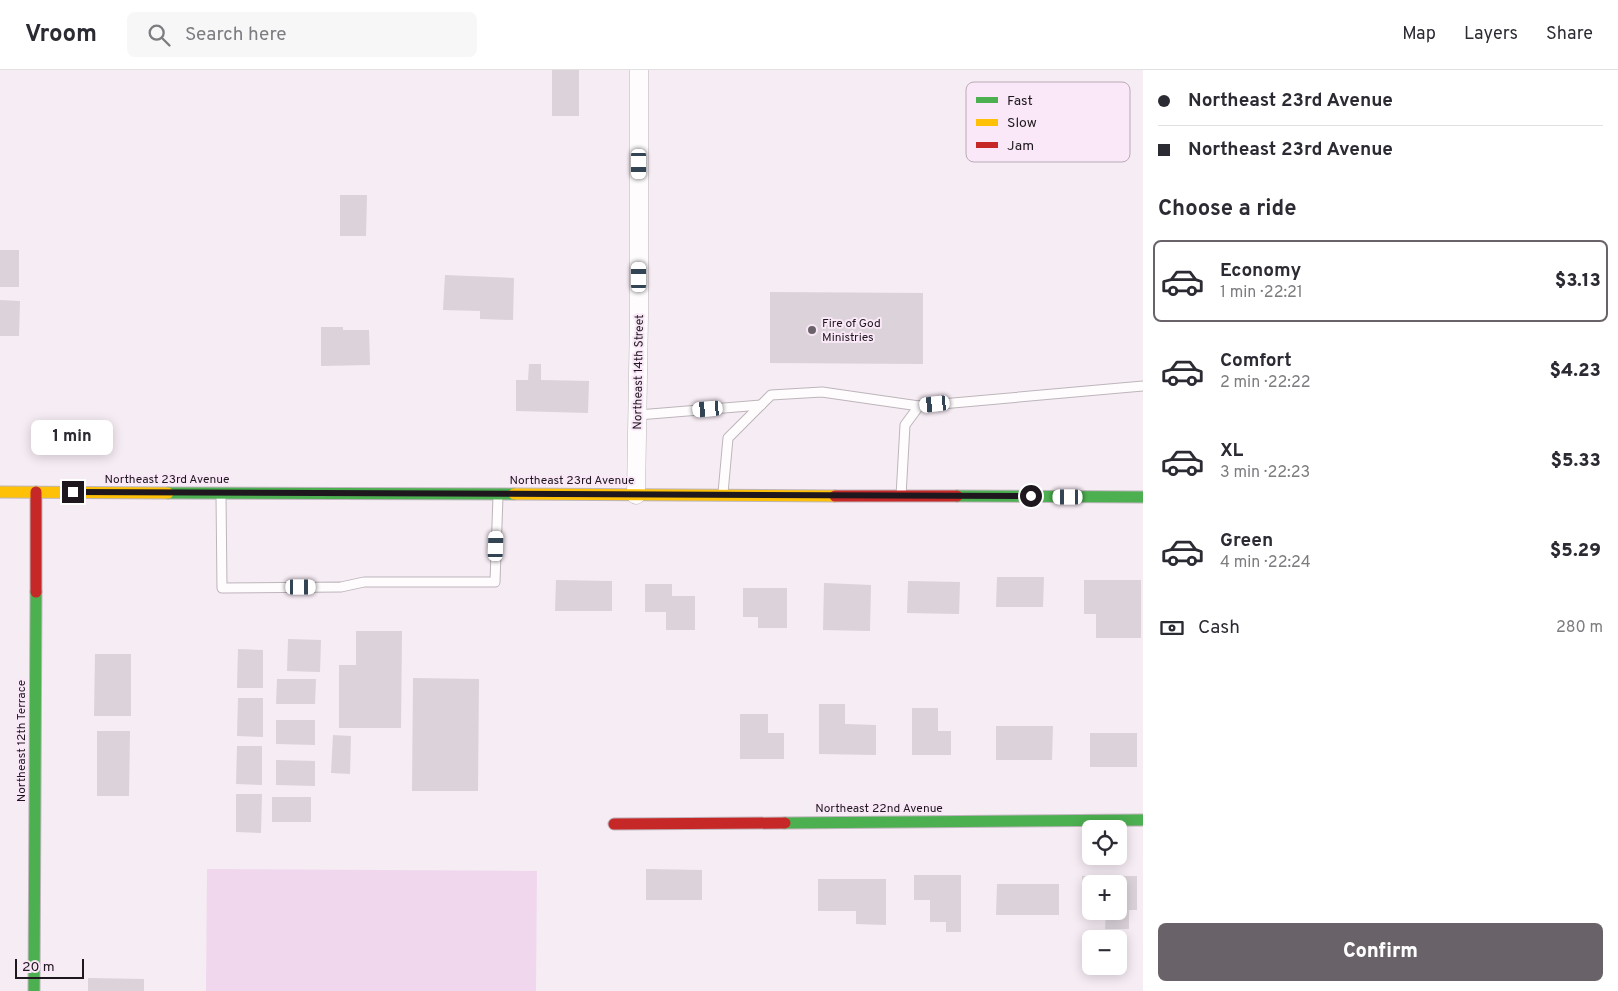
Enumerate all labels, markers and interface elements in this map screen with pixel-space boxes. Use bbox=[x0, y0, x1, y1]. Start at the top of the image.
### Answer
search box bbox=[127, 12, 477, 57]
text: Vroom bbox=[25, 20, 97, 50]
icon: search bbox=[145, 21, 173, 49]
text: Search here bbox=[185, 23, 287, 47]
text: Map bbox=[1402, 23, 1436, 46]
text: Layers bbox=[1464, 23, 1518, 46]
text: Share bbox=[1546, 23, 1593, 46]
legend bbox=[966, 82, 1130, 162]
text: Northeast 23rd Avenue bbox=[1188, 89, 1393, 113]
text: Fast bbox=[1007, 93, 1033, 110]
text: Slow bbox=[1007, 115, 1037, 132]
text: Jam bbox=[1007, 138, 1034, 155]
text: Northeast 23rd Avenue bbox=[1188, 138, 1393, 162]
car bbox=[631, 149, 646, 179]
text: Choose a ride bbox=[1158, 196, 1296, 223]
icon: car bbox=[1160, 259, 1205, 304]
text: Economy bbox=[1220, 259, 1301, 283]
car bbox=[631, 262, 646, 292]
text: $3.13 bbox=[1555, 269, 1601, 293]
text: 1 min · 22:21 bbox=[1220, 283, 1303, 303]
street label: Northeast 14th Street bbox=[630, 314, 648, 430]
place label: Fire of God Ministries bbox=[822, 316, 881, 346]
marker: Fire of God Ministries bbox=[806, 324, 818, 336]
icon: car bbox=[1160, 349, 1205, 394]
text: Comfort bbox=[1220, 349, 1292, 373]
text: $4.23 bbox=[1549, 359, 1601, 383]
text: 2 min · 22:22 bbox=[1220, 373, 1310, 393]
car bbox=[919, 395, 950, 413]
car bbox=[692, 400, 723, 418]
callout: 1 min bbox=[32, 420, 114, 454]
text: 1 min bbox=[52, 427, 92, 447]
icon: car bbox=[1160, 439, 1205, 484]
text: XL bbox=[1220, 439, 1243, 463]
text: $5.33 bbox=[1550, 449, 1601, 473]
text: 3 min · 22:23 bbox=[1220, 463, 1310, 483]
street label: Northeast 23rd Avenue bbox=[105, 472, 229, 488]
street label: Northeast 23rd Avenue bbox=[510, 473, 634, 489]
route end bbox=[62, 481, 84, 503]
route start bbox=[1020, 485, 1042, 507]
car bbox=[1053, 490, 1083, 505]
icon: car bbox=[1160, 529, 1205, 574]
text: Green bbox=[1220, 529, 1273, 553]
car bbox=[487, 531, 504, 561]
text: $5.29 bbox=[1550, 539, 1601, 563]
text: 4 min · 22:24 bbox=[1220, 553, 1311, 573]
car bbox=[286, 580, 316, 595]
icon: cash bbox=[1158, 614, 1186, 642]
text: Cash bbox=[1198, 616, 1240, 640]
text: 280 m bbox=[1556, 618, 1603, 638]
street label: Northeast 12th Terrace bbox=[14, 680, 30, 802]
street label: Northeast 22nd Avenue bbox=[815, 801, 943, 817]
map controls bbox=[1082, 820, 1127, 975]
button: locate bbox=[1082, 820, 1127, 865]
button: + bbox=[1082, 875, 1127, 920]
button: Confirm bbox=[1158, 923, 1603, 981]
button: − bbox=[1082, 930, 1127, 975]
scale bar bbox=[15, 956, 84, 979]
text: 20 m bbox=[22, 959, 55, 976]

